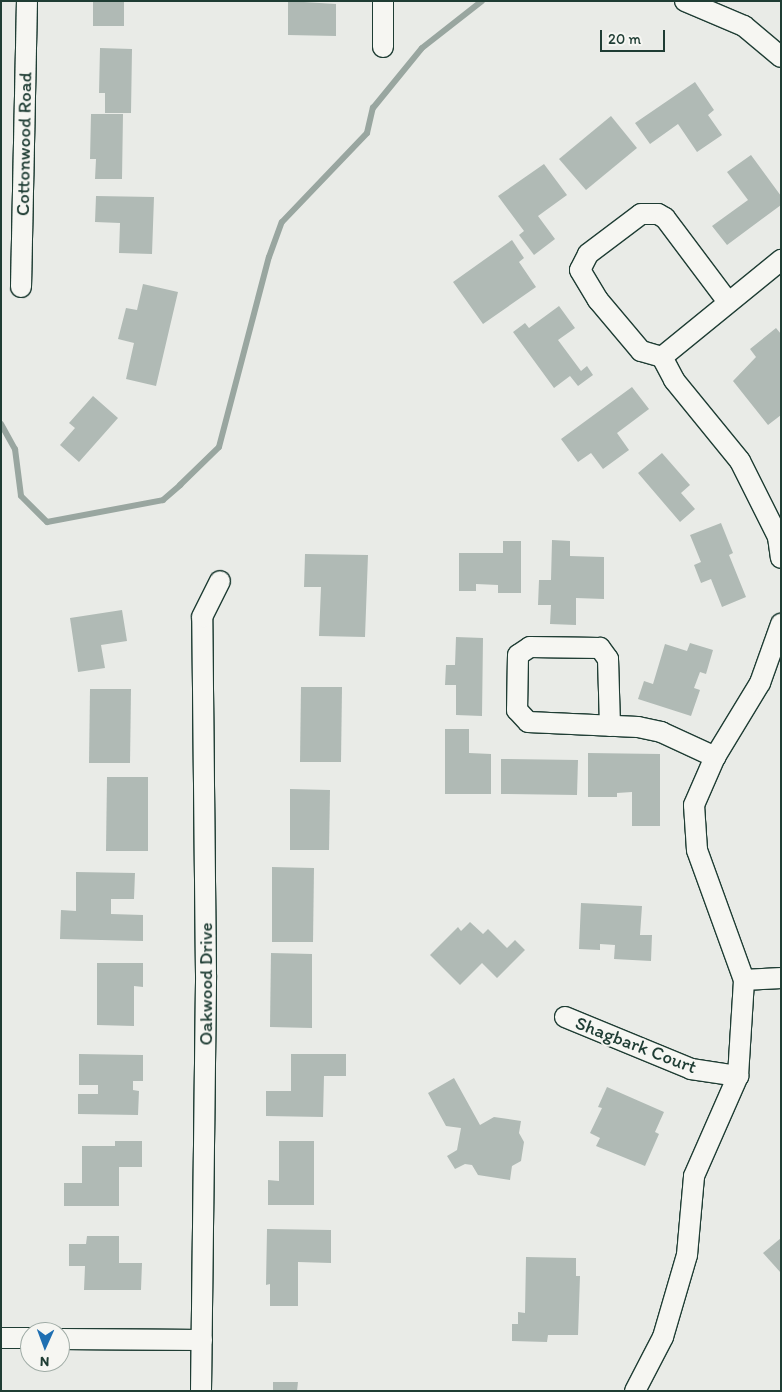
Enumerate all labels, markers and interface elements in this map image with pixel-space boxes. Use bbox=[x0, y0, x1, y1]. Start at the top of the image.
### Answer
scale bar bbox=[602, 20, 667, 52]
text: 20 m bbox=[608, 30, 641, 48]
street label: Cottonwood Road bbox=[11, 72, 37, 216]
street label: Oakwood Drive bbox=[195, 923, 217, 1045]
street label: Shagbark Court bbox=[572, 1011, 700, 1079]
north arrow bbox=[20, 1322, 70, 1372]
text: N bbox=[39, 1353, 50, 1370]

